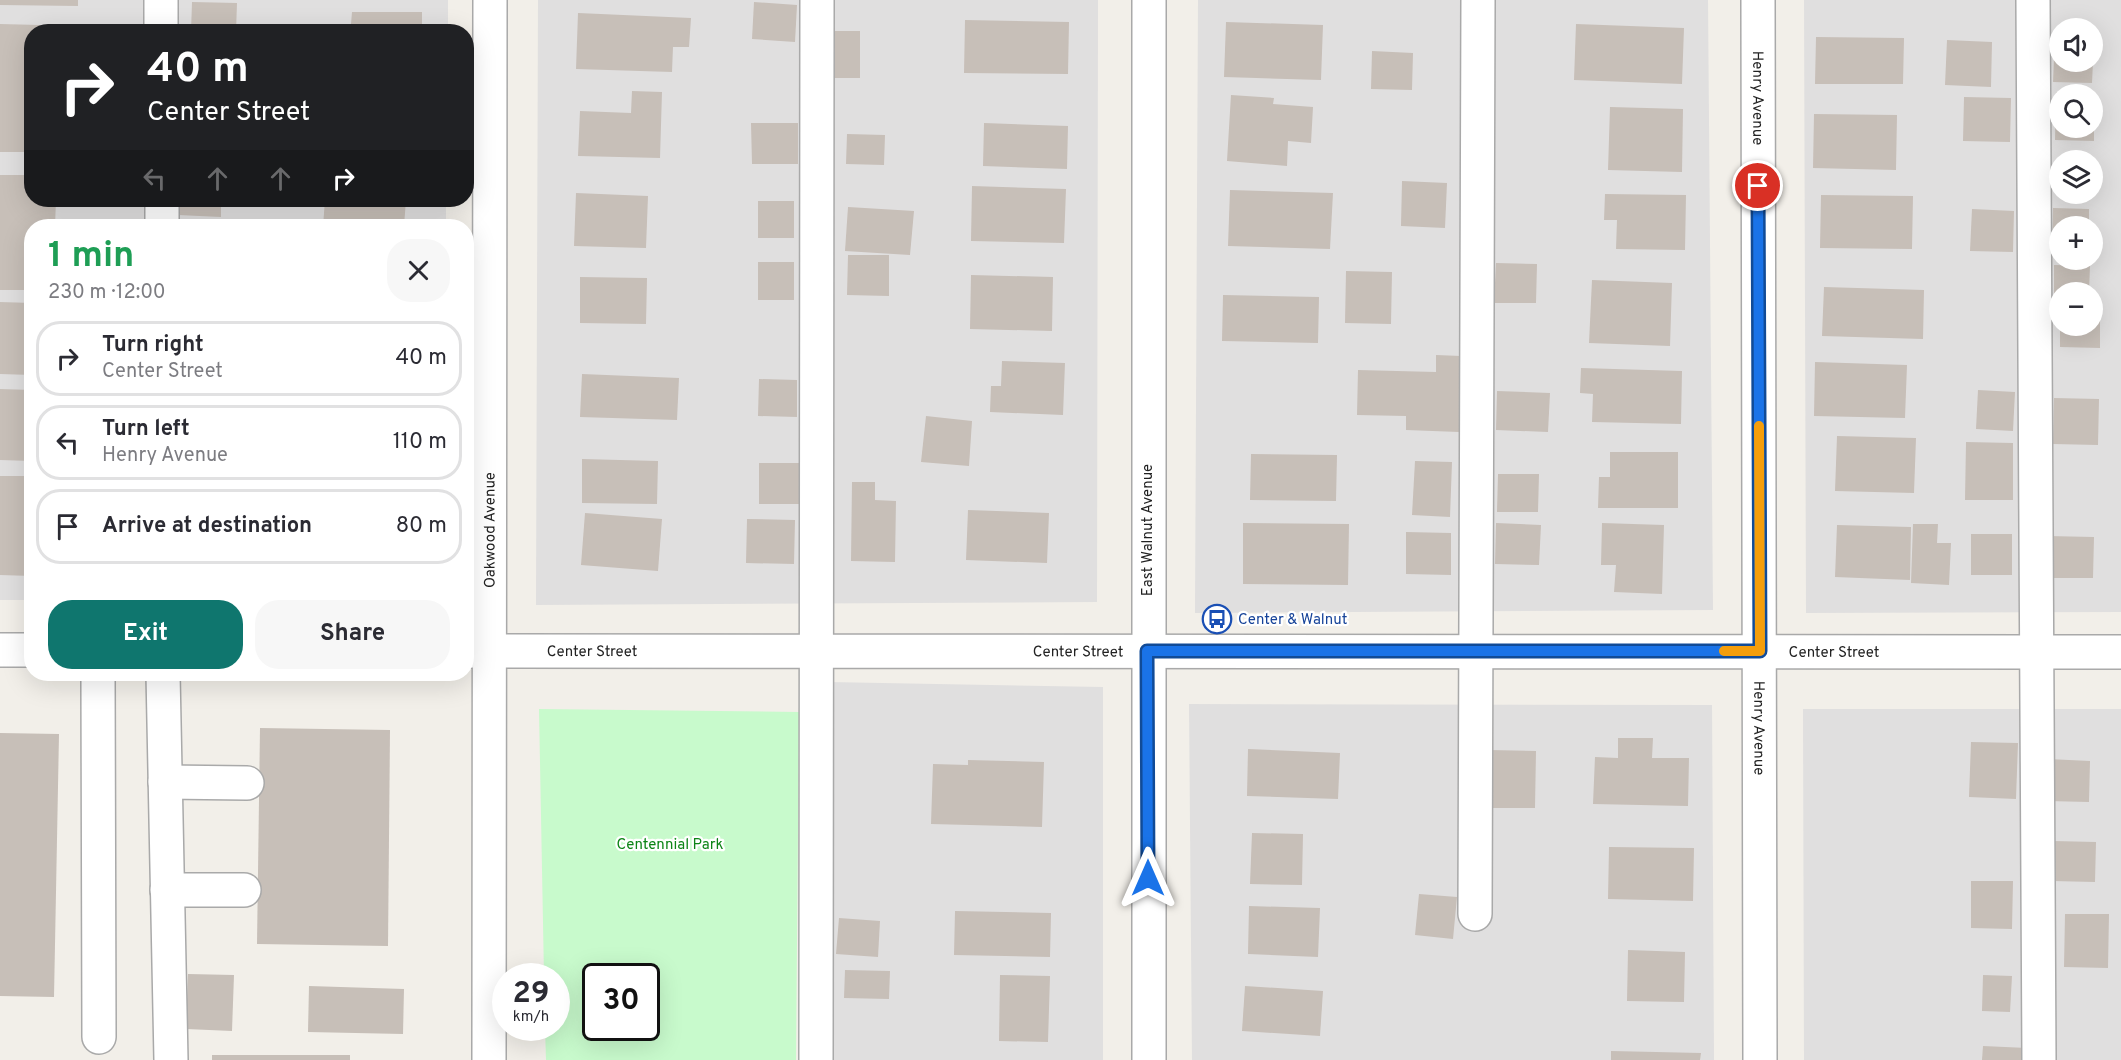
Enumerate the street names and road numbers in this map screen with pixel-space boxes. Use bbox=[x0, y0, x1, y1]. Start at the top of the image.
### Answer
street label: Henry Avenue bbox=[1747, 51, 1766, 145]
street label: East Walnut Avenue bbox=[1139, 464, 1158, 596]
street label: Oakwood Avenue bbox=[481, 472, 501, 588]
street label: Center Street bbox=[547, 643, 637, 662]
street label: Center Street bbox=[1033, 643, 1123, 662]
street label: Center Street bbox=[1789, 644, 1879, 663]
street label: Henry Avenue bbox=[1748, 681, 1767, 775]

